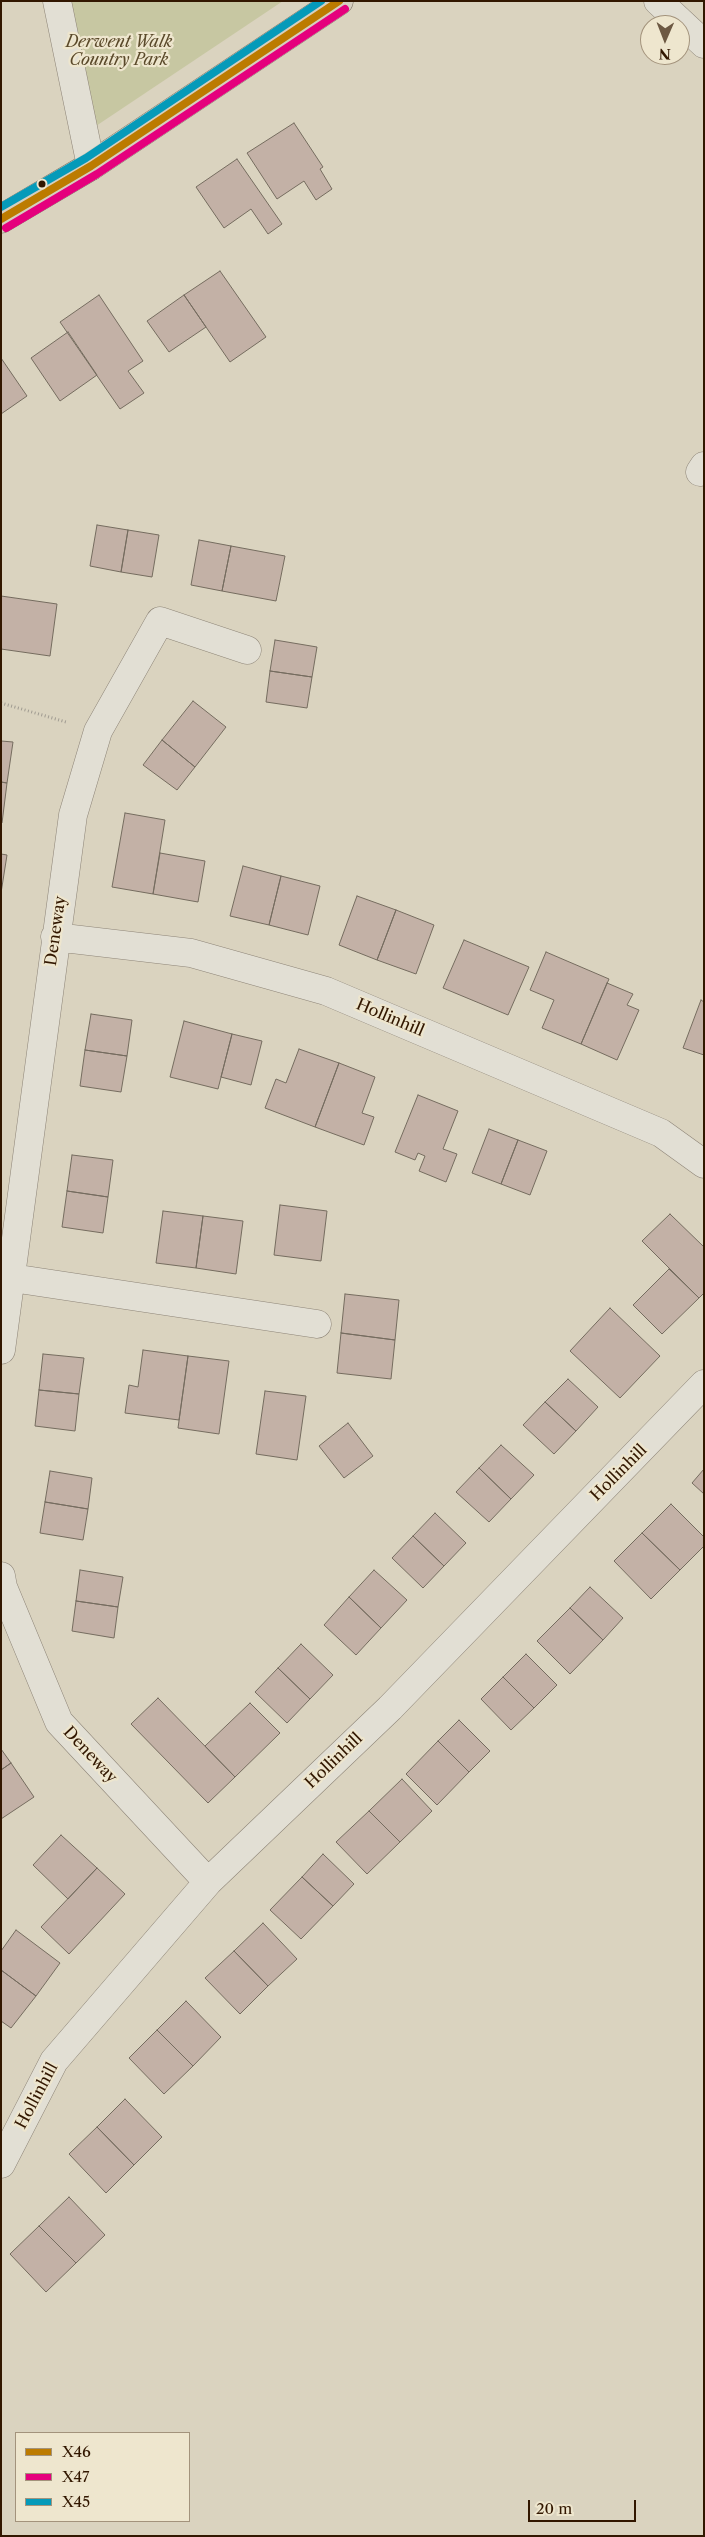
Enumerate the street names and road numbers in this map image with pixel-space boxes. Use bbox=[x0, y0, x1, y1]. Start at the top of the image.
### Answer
street label: Deneway bbox=[42, 895, 70, 967]
street label: Hollinhill bbox=[353, 995, 427, 1041]
street label: Hollinhill bbox=[587, 1441, 651, 1505]
street label: Deneway bbox=[59, 1723, 121, 1787]
street label: Hollinhill bbox=[301, 1729, 367, 1793]
street label: Hollinhill bbox=[12, 2060, 62, 2132]

